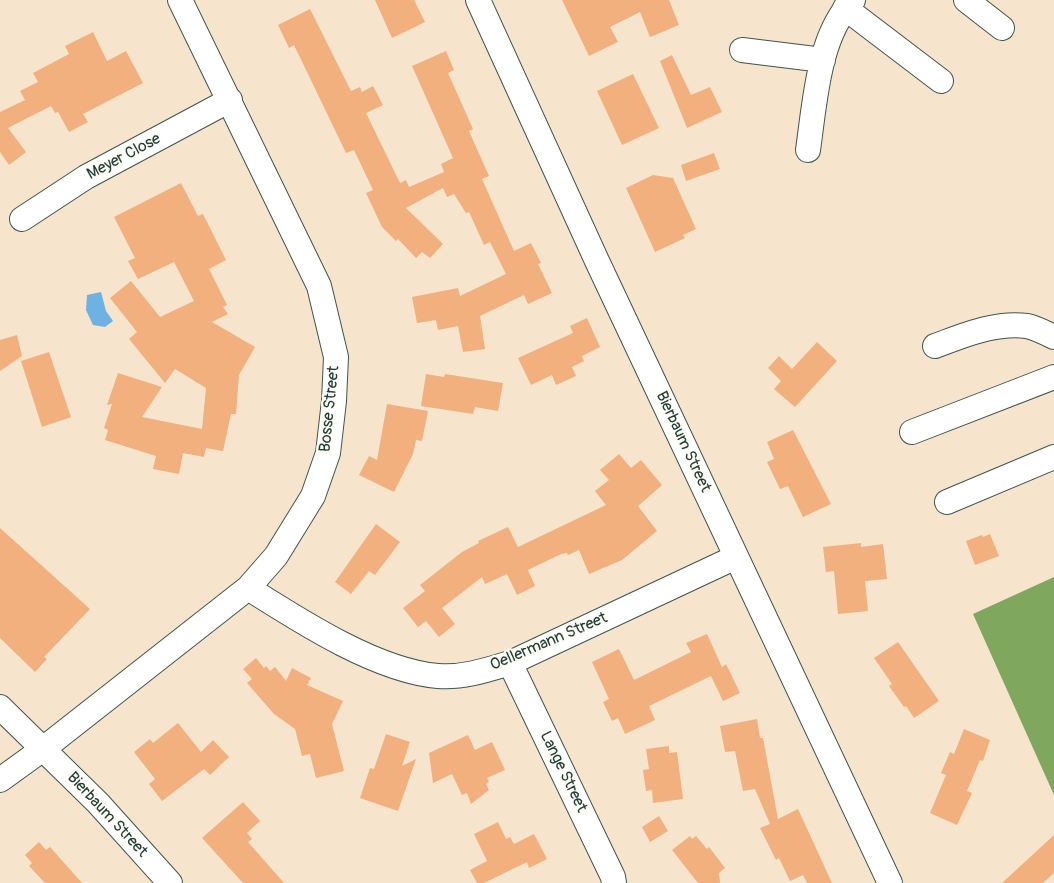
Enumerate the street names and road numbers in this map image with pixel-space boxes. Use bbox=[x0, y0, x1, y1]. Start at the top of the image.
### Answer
street label: Meyer Close bbox=[84, 130, 164, 184]
street label: Bosse Street bbox=[316, 365, 344, 453]
street label: Bierbaum Street bbox=[651, 388, 715, 496]
street label: Oellermann Street bbox=[488, 609, 610, 675]
street label: Lange Street bbox=[535, 728, 591, 816]
street label: Bierbaum Street bbox=[63, 769, 151, 861]

